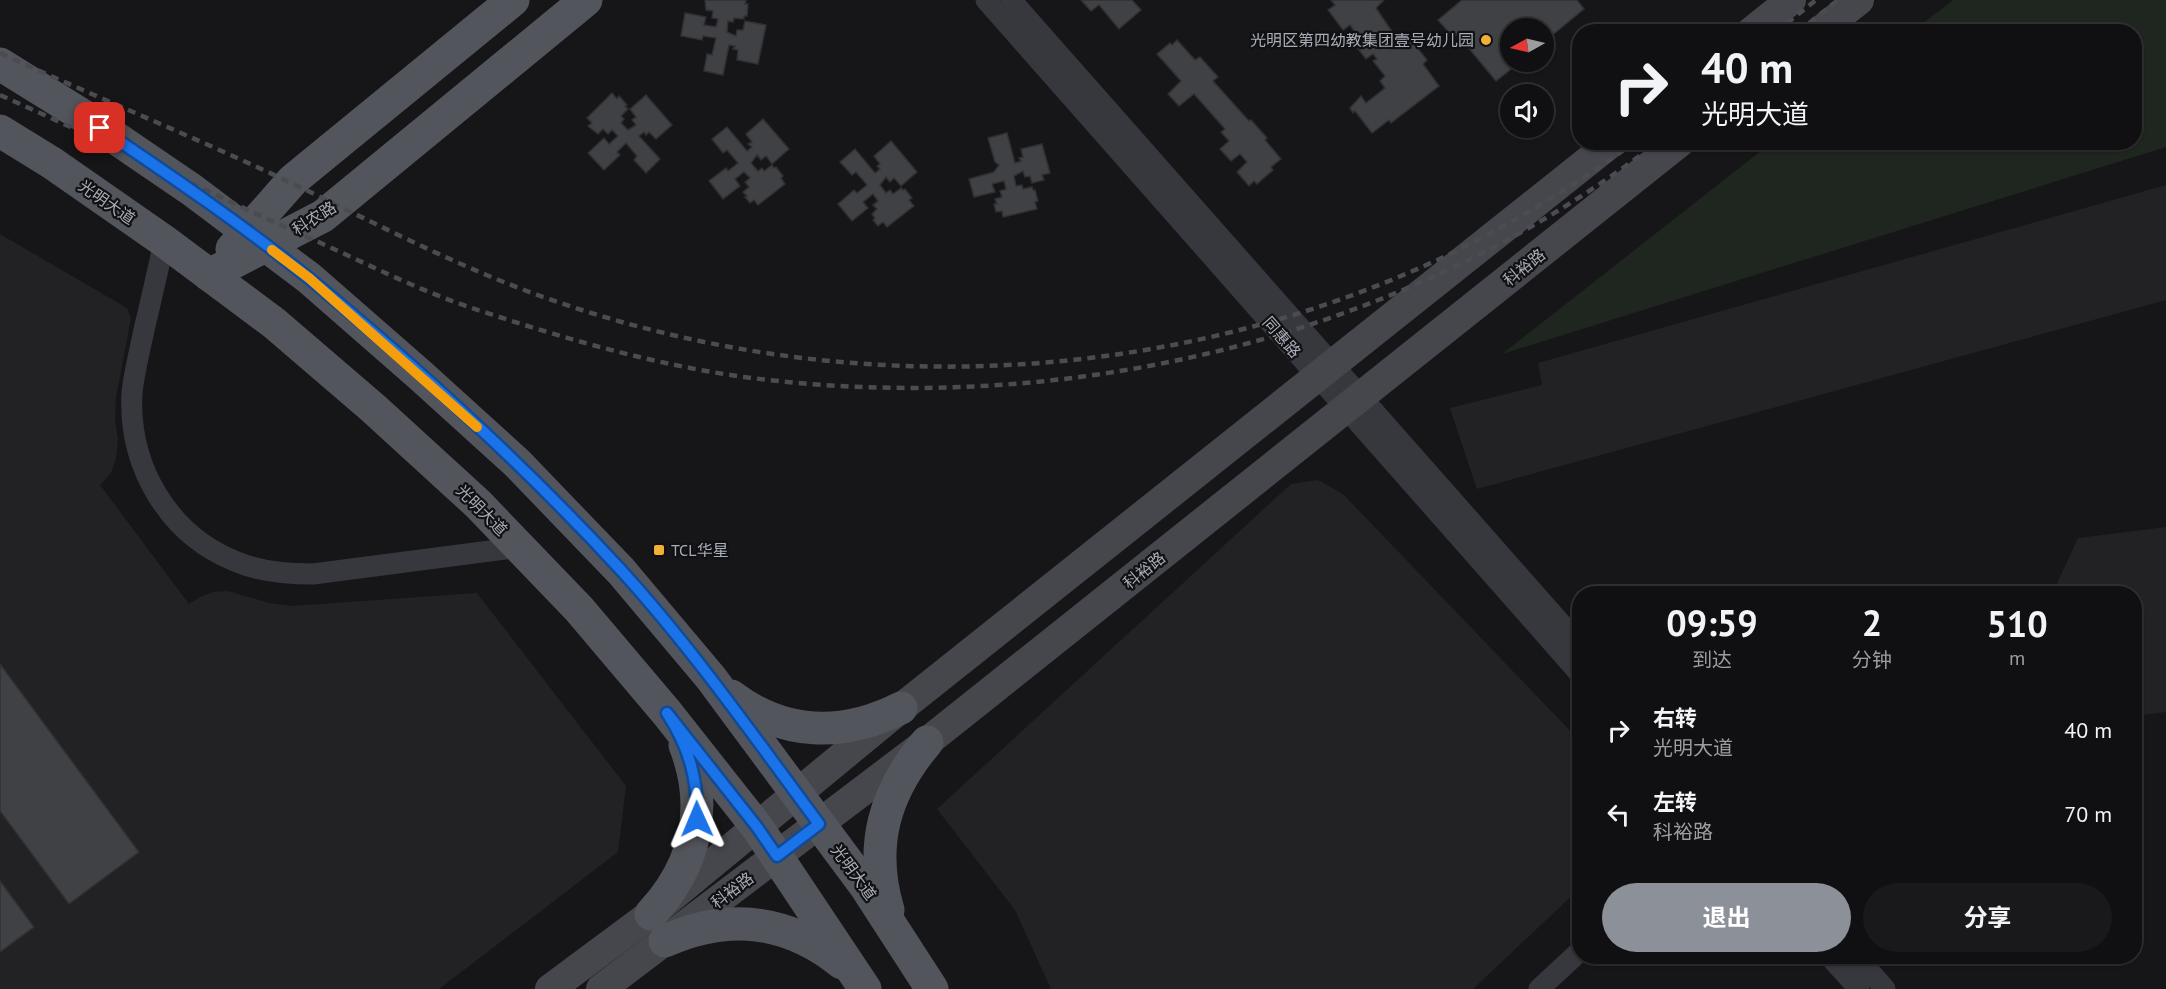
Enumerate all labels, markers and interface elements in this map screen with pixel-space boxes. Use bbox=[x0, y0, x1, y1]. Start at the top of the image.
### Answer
north arrow bbox=[1500, 18, 1554, 72]
map controls bbox=[1500, 18, 1554, 138]
place label: 光明区第四幼教集团壹号幼儿园 bbox=[1250, 30, 1474, 50]
marker: 光明区第四幼教集团壹号幼儿园 bbox=[1479, 33, 1493, 47]
text: 40 m bbox=[1701, 40, 1793, 95]
icon: right bbox=[1602, 48, 1680, 126]
button: sound bbox=[1500, 84, 1554, 138]
text: 光明大道 bbox=[1701, 97, 1809, 131]
pin bbox=[74, 102, 125, 153]
icon: arrive bbox=[83, 111, 116, 144]
street label: 光明大道 bbox=[75, 175, 139, 229]
street label: 科农路 bbox=[288, 197, 340, 239]
street label: 科裕路 bbox=[1499, 244, 1549, 290]
street label: 同惠路 bbox=[1259, 312, 1305, 362]
street label: 光明大道 bbox=[452, 480, 512, 540]
place label: TCL华星 bbox=[671, 540, 729, 560]
marker: TCL华星 bbox=[652, 543, 666, 557]
street label: 科裕路 bbox=[1119, 547, 1169, 593]
text: 09:59 bbox=[1666, 599, 1758, 646]
text: 2 bbox=[1862, 599, 1882, 646]
text: 510 bbox=[1986, 600, 2048, 647]
text: m bbox=[2009, 645, 2025, 671]
text: 到达 bbox=[1692, 647, 1732, 673]
text: 分钟 bbox=[1852, 647, 1892, 673]
text: 右转 bbox=[1653, 704, 1697, 732]
icon: right bbox=[1602, 714, 1635, 747]
text: 40 m bbox=[2064, 716, 2112, 744]
text: 光明大道 bbox=[1653, 735, 1733, 761]
position arrow bbox=[665, 787, 729, 851]
text: 左转 bbox=[1653, 788, 1697, 816]
icon: left bbox=[1602, 798, 1635, 831]
text: 70 m bbox=[2064, 800, 2112, 828]
text: 科裕路 bbox=[1653, 819, 1713, 845]
street label: 光明大道 bbox=[827, 840, 881, 904]
street label: 科裕路 bbox=[707, 868, 757, 912]
button: 退出 bbox=[1602, 883, 1851, 952]
button: 分享 bbox=[1863, 883, 2112, 952]

